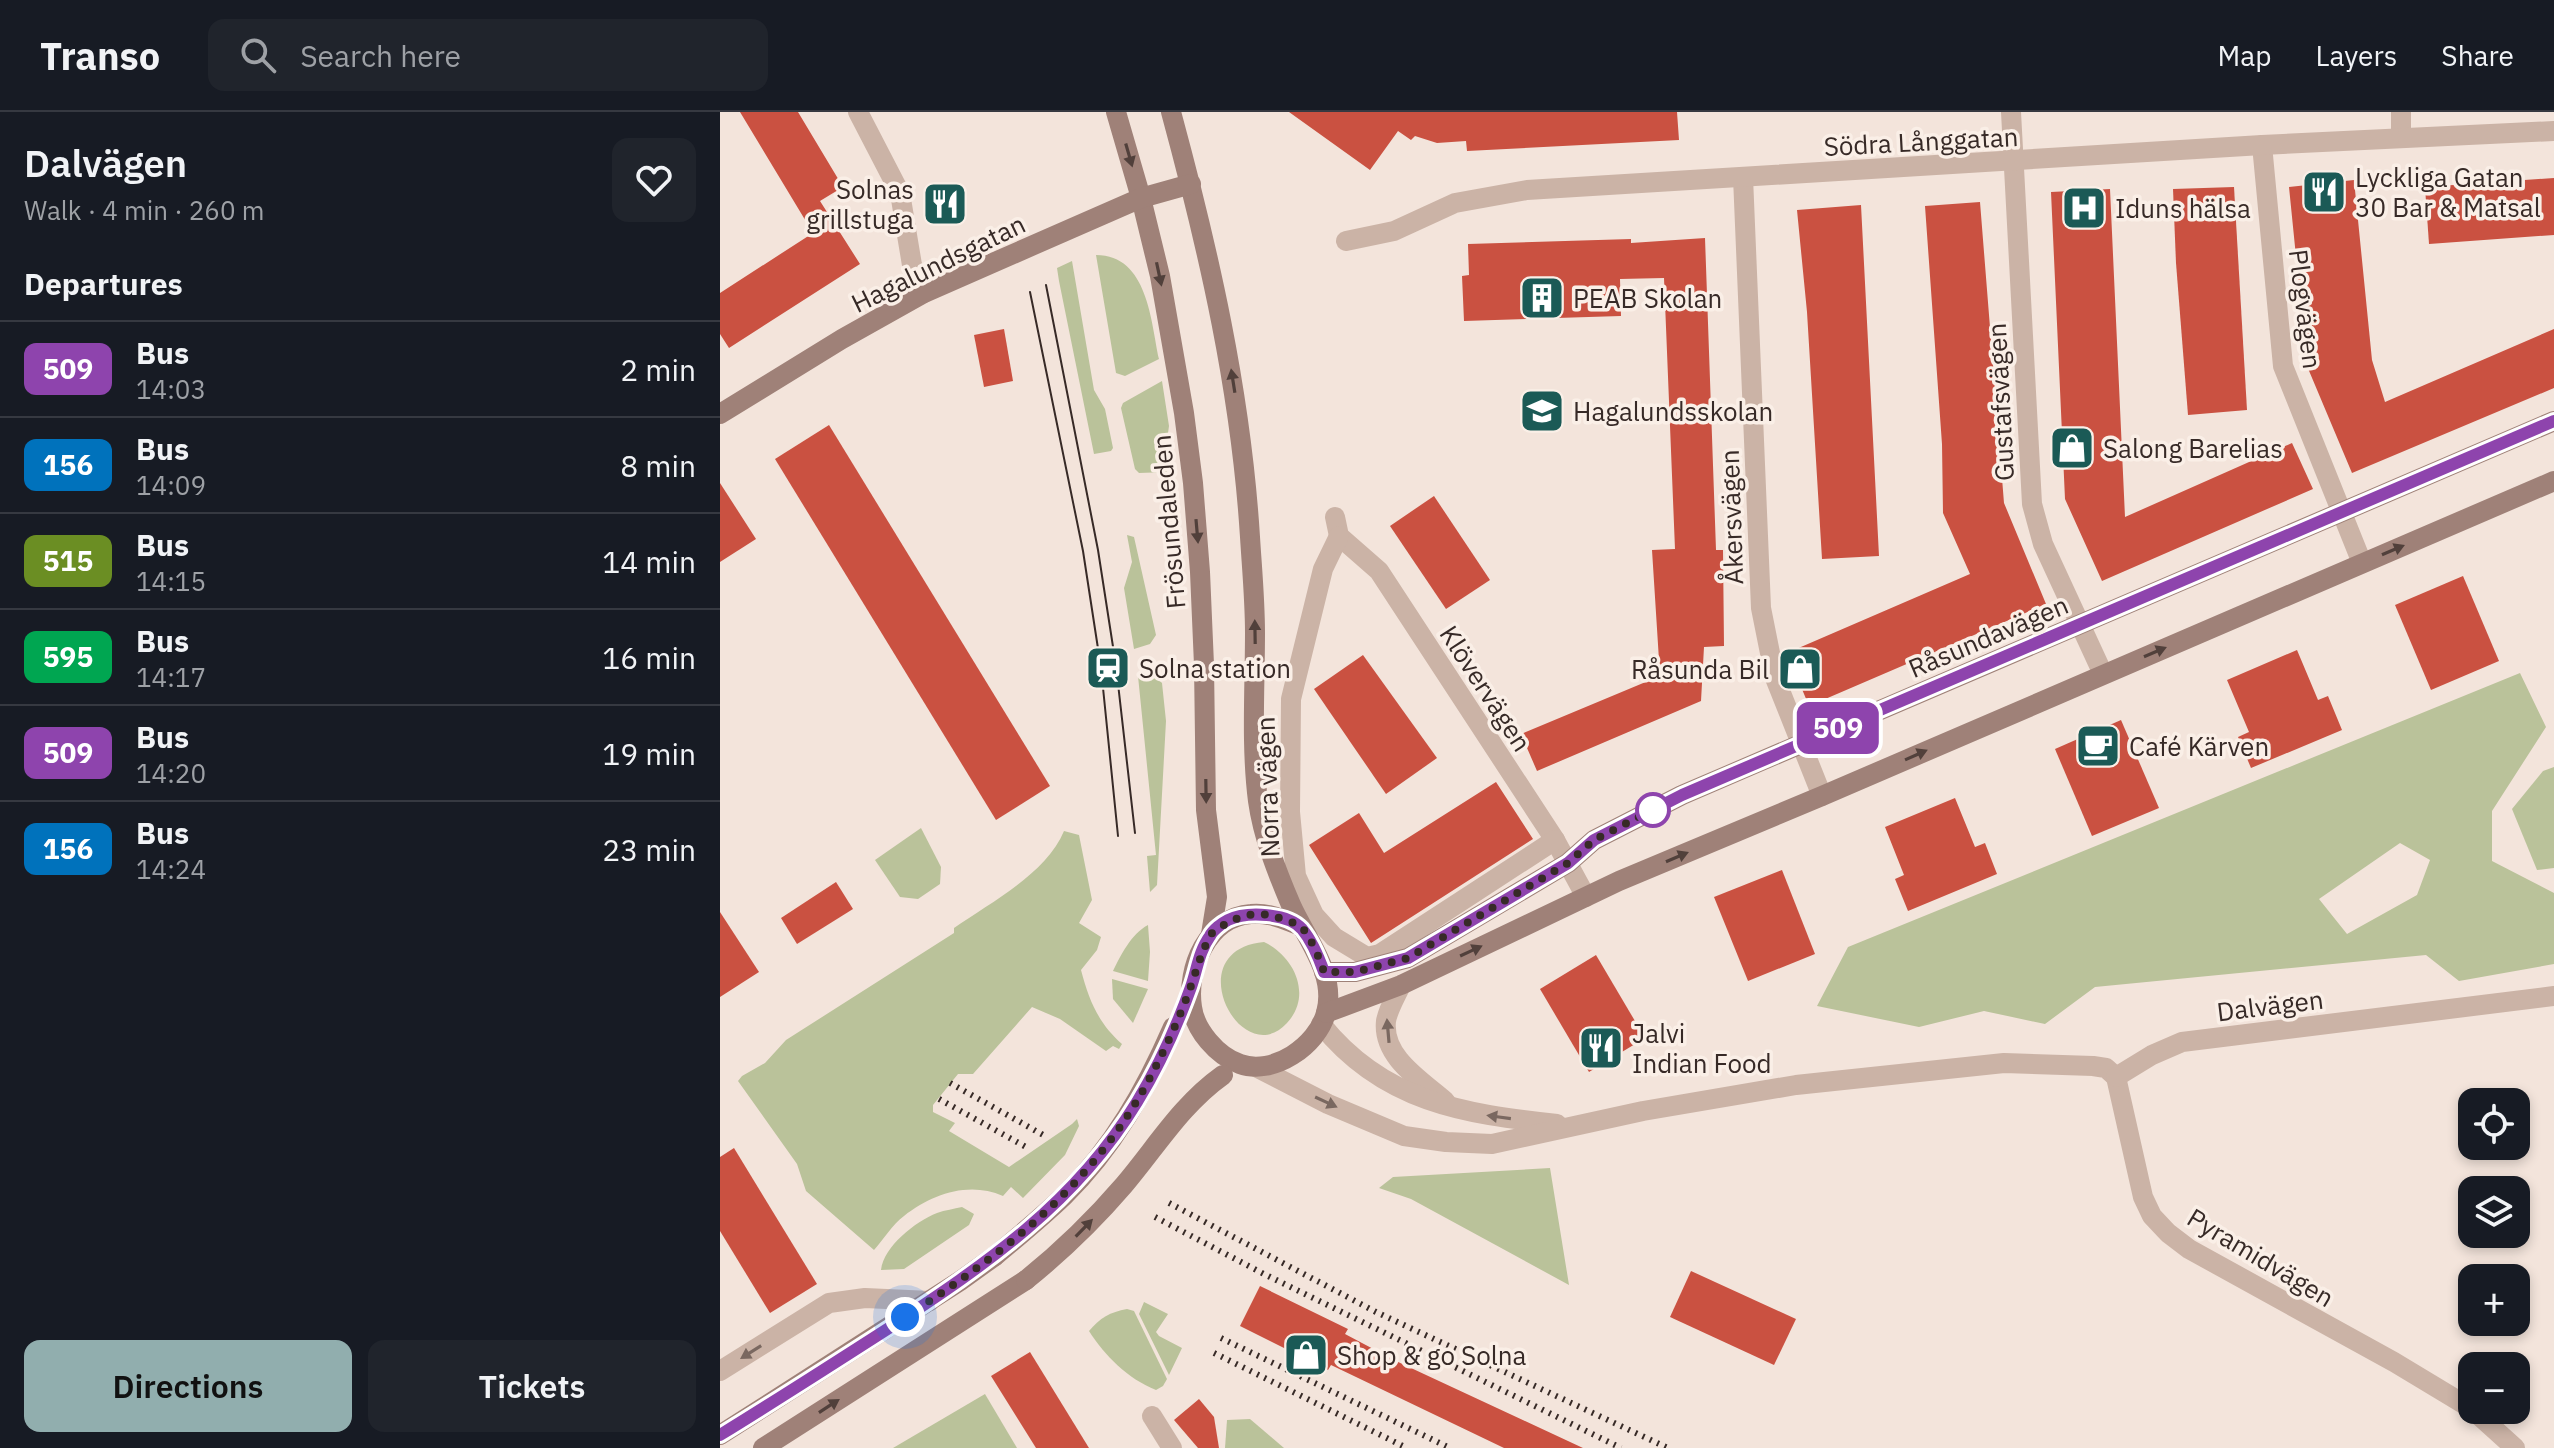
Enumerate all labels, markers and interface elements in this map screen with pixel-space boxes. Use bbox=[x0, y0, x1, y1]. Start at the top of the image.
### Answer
search box bbox=[208, 19, 768, 91]
text: Transo bbox=[40, 31, 160, 80]
icon: search bbox=[236, 33, 280, 77]
text: Search here bbox=[300, 36, 461, 75]
text: Map bbox=[2217, 37, 2271, 74]
text: Layers bbox=[2315, 37, 2397, 74]
text: Share bbox=[2441, 37, 2514, 74]
street label: Södra Långgatan bbox=[1823, 119, 2019, 163]
text: Dalvägen bbox=[24, 138, 187, 187]
button: heart bbox=[612, 138, 696, 222]
one-way arrow bbox=[1123, 143, 1135, 168]
place label: Lyckliga Gatan 30 Bar & Matsal bbox=[2355, 160, 2541, 224]
restaurant icon: Lyckliga Gatan 30 Bar & Matsal bbox=[2300, 168, 2348, 216]
place label: Solnas grillstuga bbox=[806, 172, 914, 236]
restaurant icon: Solnas grillstuga bbox=[921, 180, 969, 228]
hospital icon: Iduns hälsa bbox=[2060, 184, 2108, 232]
place label: Iduns hälsa bbox=[2115, 191, 2251, 225]
text: Walk · 4 min · 260 m bbox=[24, 193, 264, 227]
street label: Hagalundsgatan bbox=[846, 206, 1030, 320]
street label: Plogvägen bbox=[2282, 247, 2330, 371]
one-way arrow bbox=[1153, 262, 1166, 287]
text: Departures bbox=[24, 264, 183, 303]
building icon: PEAB Skolan bbox=[1518, 274, 1566, 322]
place label: PEAB Skolan bbox=[1573, 281, 1722, 315]
street label: Gustafsvägen bbox=[1979, 322, 2021, 482]
text: Bus bbox=[136, 333, 189, 372]
text: 509 bbox=[43, 350, 93, 387]
text: 2 min bbox=[620, 350, 696, 389]
one-way arrow bbox=[1226, 368, 1238, 393]
text: 14:03 bbox=[136, 372, 206, 406]
school or university icon: Hagalundsskolan bbox=[1518, 387, 1566, 435]
place label: Hagalundsskolan bbox=[1573, 394, 1773, 428]
shop icon: Salong Barelias bbox=[2048, 424, 2096, 472]
text: Bus bbox=[136, 429, 189, 468]
place label: Salong Barelias bbox=[2103, 431, 2283, 465]
street label: Frösundaleden bbox=[1143, 434, 1193, 610]
text: 156 bbox=[43, 446, 93, 483]
text: 8 min bbox=[620, 446, 696, 485]
street label: Åkersvägen bbox=[1712, 449, 1750, 585]
text: 14:09 bbox=[136, 468, 206, 502]
one-way arrow bbox=[1191, 519, 1204, 544]
text: Bus bbox=[136, 525, 189, 564]
text: 515 bbox=[43, 542, 93, 579]
text: 14 min bbox=[602, 542, 696, 581]
one-way arrow bbox=[2382, 543, 2405, 556]
text: 14:15 bbox=[136, 564, 206, 598]
street label: Råsundavägen bbox=[1903, 587, 2073, 685]
one-way arrow bbox=[1249, 619, 1261, 644]
street label: Klövervägen bbox=[1433, 619, 1539, 757]
text: Bus bbox=[136, 621, 189, 660]
text: 595 bbox=[43, 638, 93, 675]
text: 16 min bbox=[602, 638, 696, 677]
station icon: Solna station bbox=[1084, 644, 1132, 692]
shop icon: Råsunda Bil bbox=[1776, 645, 1824, 693]
one-way arrow bbox=[2143, 646, 2166, 659]
place label: Solna station bbox=[1139, 651, 1291, 685]
place label: Råsunda Bil bbox=[1631, 652, 1769, 686]
text: 14:17 bbox=[136, 660, 206, 694]
line badge: 509 bbox=[1792, 702, 1884, 754]
text: 509 bbox=[1813, 709, 1863, 746]
street label: Norra vägen bbox=[1248, 716, 1286, 858]
text: Bus bbox=[136, 717, 189, 756]
cafe icon: Café Kärven bbox=[2074, 722, 2122, 770]
place label: Café Kärven bbox=[2129, 729, 2269, 763]
text: 509 bbox=[43, 734, 93, 771]
text: 19 min bbox=[602, 734, 696, 773]
one-way arrow bbox=[1904, 749, 1928, 762]
text: 14:20 bbox=[136, 756, 206, 790]
one-way arrow bbox=[1199, 779, 1212, 804]
unlabelled marker bbox=[1636, 793, 1670, 827]
text: Bus bbox=[136, 813, 189, 852]
text: 156 bbox=[43, 830, 93, 867]
text: 23 min bbox=[602, 830, 696, 869]
one-way arrow bbox=[1665, 850, 1689, 863]
text: 14:24 bbox=[136, 852, 206, 886]
one-way arrow bbox=[1460, 944, 1483, 958]
street label: Dalvägen bbox=[2215, 982, 2325, 1028]
place label: Jalvi Indian Food bbox=[1632, 1016, 1772, 1080]
one-way arrow bbox=[1381, 1019, 1394, 1044]
restaurant icon: Jalvi Indian Food bbox=[1577, 1024, 1625, 1072]
map controls bbox=[2458, 1088, 2530, 1424]
button: locate bbox=[2458, 1088, 2530, 1160]
one-way arrow bbox=[1314, 1095, 1337, 1109]
one-way arrow bbox=[1487, 1110, 1512, 1123]
button: layers bbox=[2458, 1176, 2530, 1248]
street label: Pyramidvägen bbox=[2181, 1200, 2341, 1314]
one-way arrow bbox=[1075, 1219, 1093, 1238]
button: + bbox=[2458, 1264, 2530, 1336]
your location bbox=[885, 1297, 925, 1337]
shop icon: Shop & go Solna bbox=[1282, 1331, 1330, 1379]
place label: Shop & go Solna bbox=[1337, 1338, 1527, 1372]
button: Directions bbox=[24, 1340, 352, 1432]
button: Tickets bbox=[368, 1340, 696, 1432]
one-way arrow bbox=[740, 1344, 762, 1358]
button: − bbox=[2458, 1352, 2530, 1424]
one-way arrow bbox=[818, 1400, 840, 1414]

